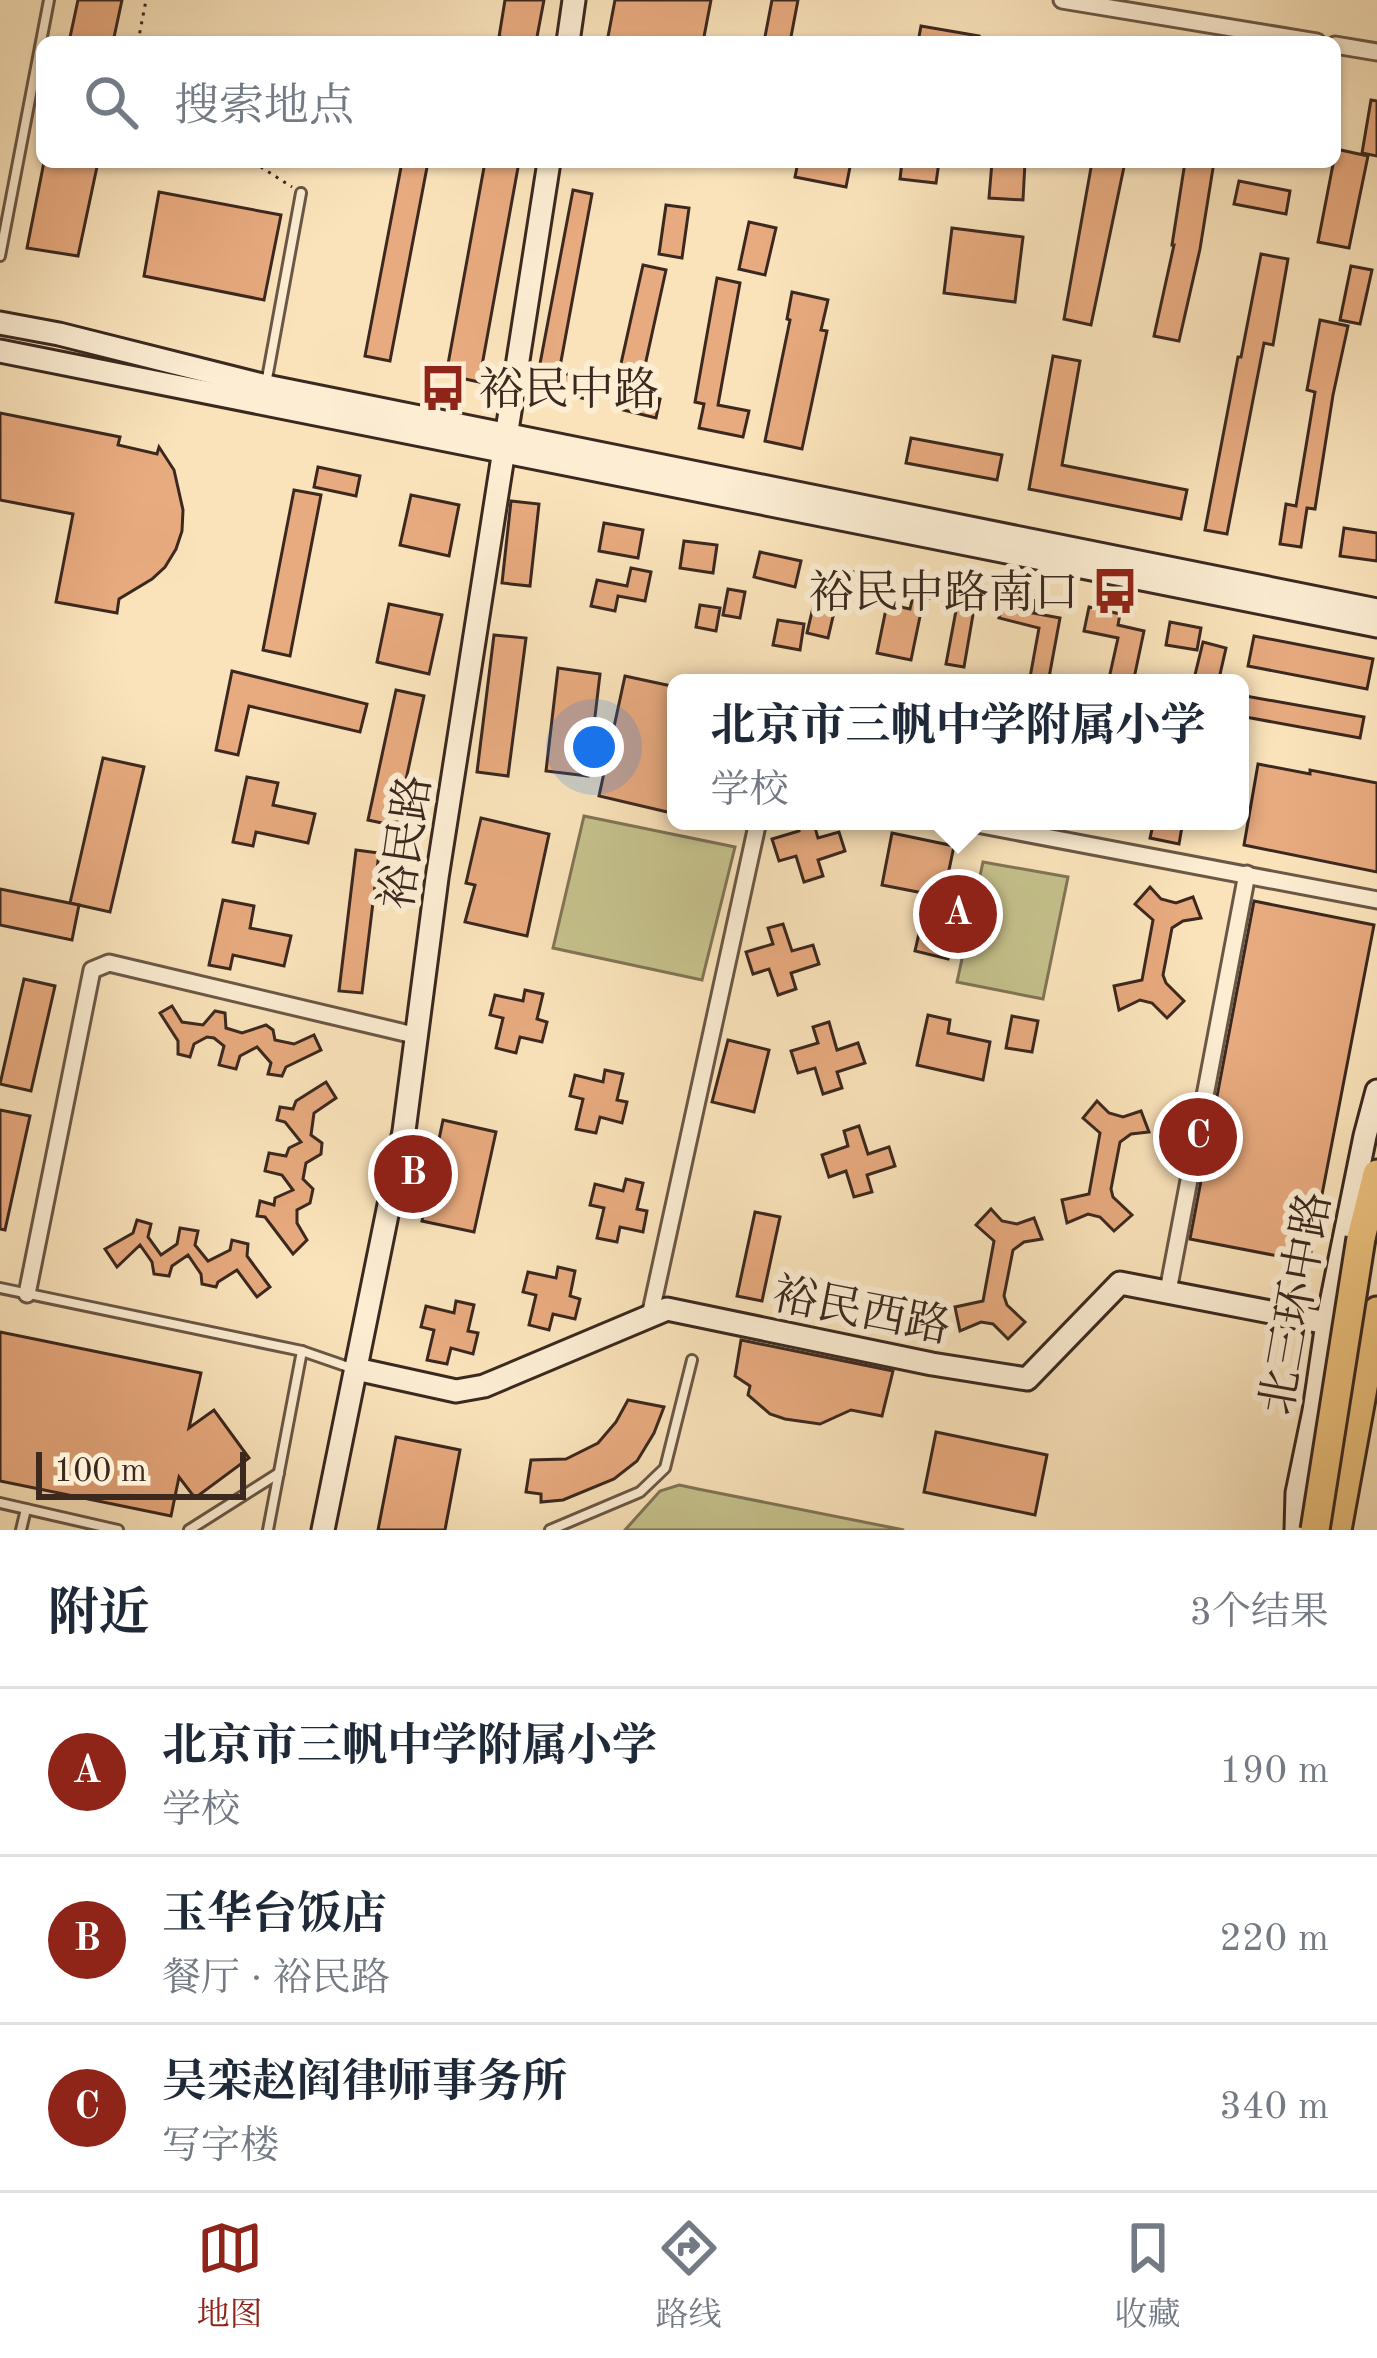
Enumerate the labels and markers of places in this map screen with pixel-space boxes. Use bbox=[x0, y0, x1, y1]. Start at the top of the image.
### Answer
bus stop icon: 裕民中路 bbox=[418, 363, 468, 413]
place label: 裕民中路 bbox=[479, 366, 659, 415]
bus stop icon: 裕民中路南口 bbox=[1090, 566, 1140, 616]
place label: 裕民中路南口 bbox=[809, 569, 1079, 618]
pin: A bbox=[919, 869, 997, 959]
pin: C bbox=[1159, 1092, 1237, 1182]
pin: B bbox=[374, 1129, 452, 1219]

